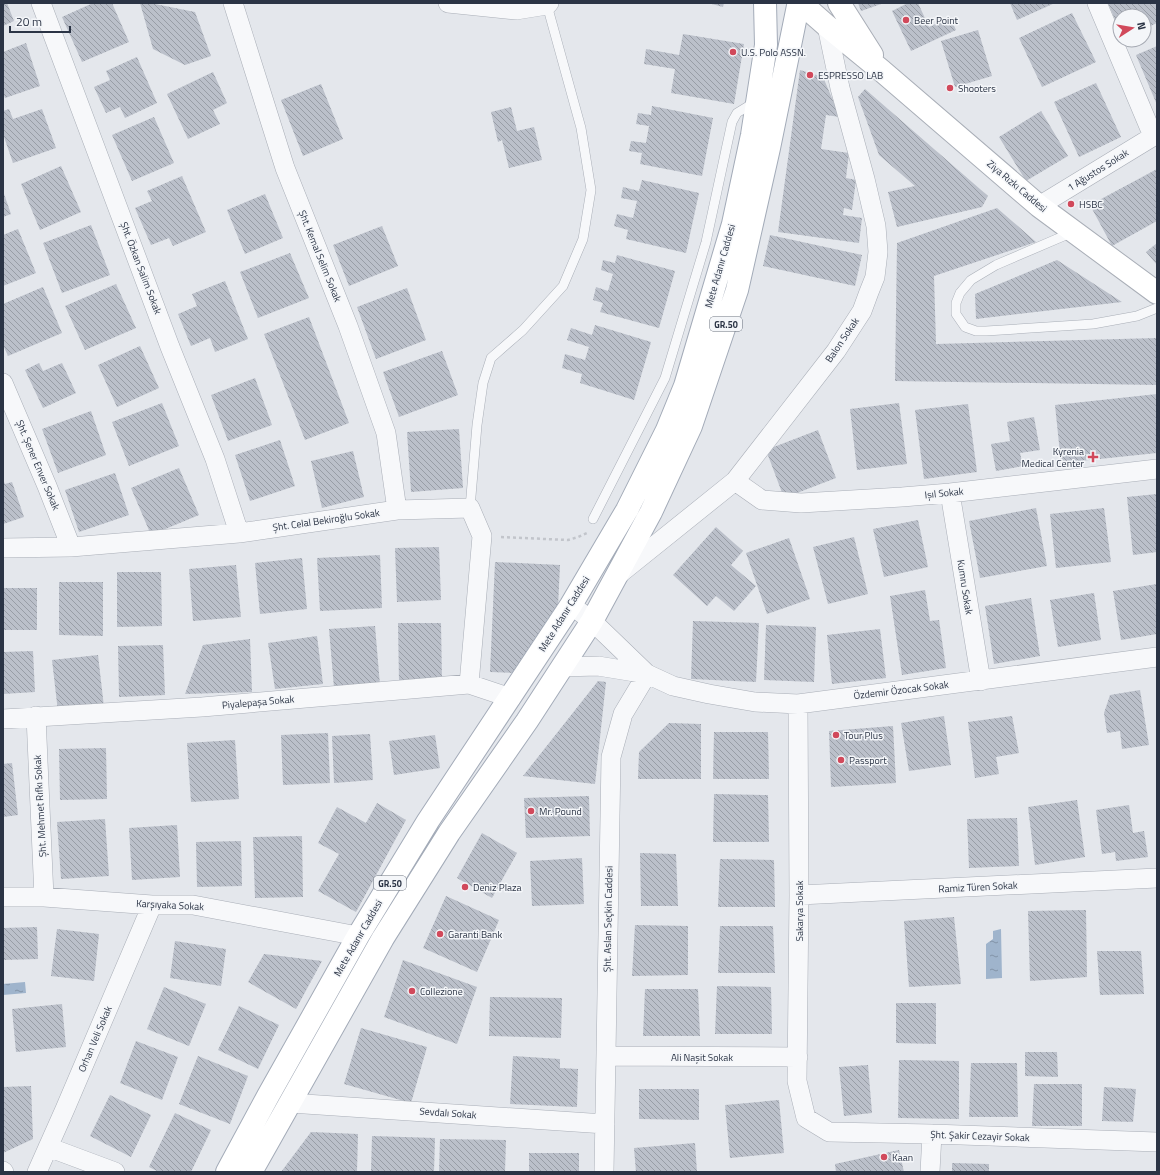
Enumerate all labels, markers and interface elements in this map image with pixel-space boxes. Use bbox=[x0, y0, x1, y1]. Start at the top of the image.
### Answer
scale bar bbox=[10, 8, 70, 34]
north arrow bbox=[1112, 8, 1152, 48]
text: 20 m bbox=[16, 12, 42, 31]
place label: Beer Point bbox=[914, 13, 959, 28]
marker: Beer Point bbox=[901, 15, 911, 25]
text: N bbox=[1133, 21, 1150, 31]
place label: U.S. Polo ASSN. bbox=[741, 45, 806, 60]
marker: U.S. Polo ASSN. bbox=[728, 47, 738, 57]
place label: ESPRESSO LAB bbox=[818, 68, 883, 83]
marker: ESPRESSO LAB bbox=[805, 70, 815, 80]
place label: Shooters bbox=[958, 81, 996, 96]
marker: Shooters bbox=[945, 83, 955, 93]
street label: 1 Ağustos Sokak bbox=[1064, 145, 1132, 195]
street label: Ziya Rızkı Caddesi bbox=[984, 156, 1050, 216]
place label: HSBC bbox=[1079, 197, 1103, 212]
marker: HSBC bbox=[1066, 199, 1076, 209]
street label: Şht. Kemal Selim Sokak bbox=[295, 208, 345, 304]
street label: Şht. Özkan Salim Sokak bbox=[116, 220, 166, 317]
street label: Mete Adanır Caddesi bbox=[701, 222, 739, 310]
street label: Balon Sokak bbox=[821, 314, 863, 366]
road number: GR.50 bbox=[710, 317, 742, 331]
street label: Şht. Şener Enver Sokak bbox=[12, 418, 64, 513]
place label: Kyrenia Medical Center bbox=[1021, 444, 1085, 471]
marker: Kyrenia Medical Center bbox=[1087, 451, 1099, 463]
street label: Işıl Sokak bbox=[924, 483, 964, 503]
street label: Şht. Celal Bekiroğlu Sokak bbox=[272, 505, 381, 535]
street label: Kumru Sokak bbox=[953, 558, 977, 616]
street label: Mete Adanır Caddesi bbox=[535, 573, 593, 655]
street label: Özdemir Özocak Sokak bbox=[853, 677, 950, 703]
street label: Piyalepaşa Sokak bbox=[221, 691, 295, 713]
place label: Tour Plus bbox=[844, 728, 883, 743]
marker: Tour Plus bbox=[831, 730, 841, 740]
place label: Passport bbox=[849, 753, 887, 768]
street label: Şht. Mehmet Rıfkı Sokak bbox=[30, 754, 50, 858]
marker: Passport bbox=[836, 755, 846, 765]
place label: Mr. Pound bbox=[539, 804, 582, 819]
marker: Mr. Pound bbox=[526, 806, 536, 816]
street label: Şht. Aslan Seçkin Caddesi bbox=[600, 866, 616, 972]
road number: GR.50 bbox=[374, 876, 406, 890]
street label: Ramiz Türen Sokak bbox=[938, 877, 1018, 897]
place label: Deniz Plaza bbox=[473, 880, 522, 895]
street label: Sakarya Sokak bbox=[792, 880, 807, 941]
marker: Deniz Plaza bbox=[460, 882, 470, 892]
street label: Karşıyaka Sokak bbox=[136, 896, 205, 914]
street label: Mete Adanır Caddesi bbox=[330, 897, 386, 979]
place label: Garanti Bank bbox=[448, 927, 502, 942]
marker: Garanti Bank bbox=[435, 929, 445, 939]
place label: Collezione bbox=[420, 984, 463, 999]
marker: Collezione bbox=[407, 986, 417, 996]
street label: Orhan Veli Sokak bbox=[74, 1003, 116, 1074]
street label: Ali Naşit Sokak bbox=[671, 1050, 733, 1065]
street label: Sevdalı Sokak bbox=[419, 1104, 477, 1122]
street label: Şht. Şakir Cezayir Sokak bbox=[930, 1127, 1030, 1145]
place label: Kaan bbox=[892, 1150, 913, 1165]
marker: Kaan bbox=[879, 1152, 889, 1162]

